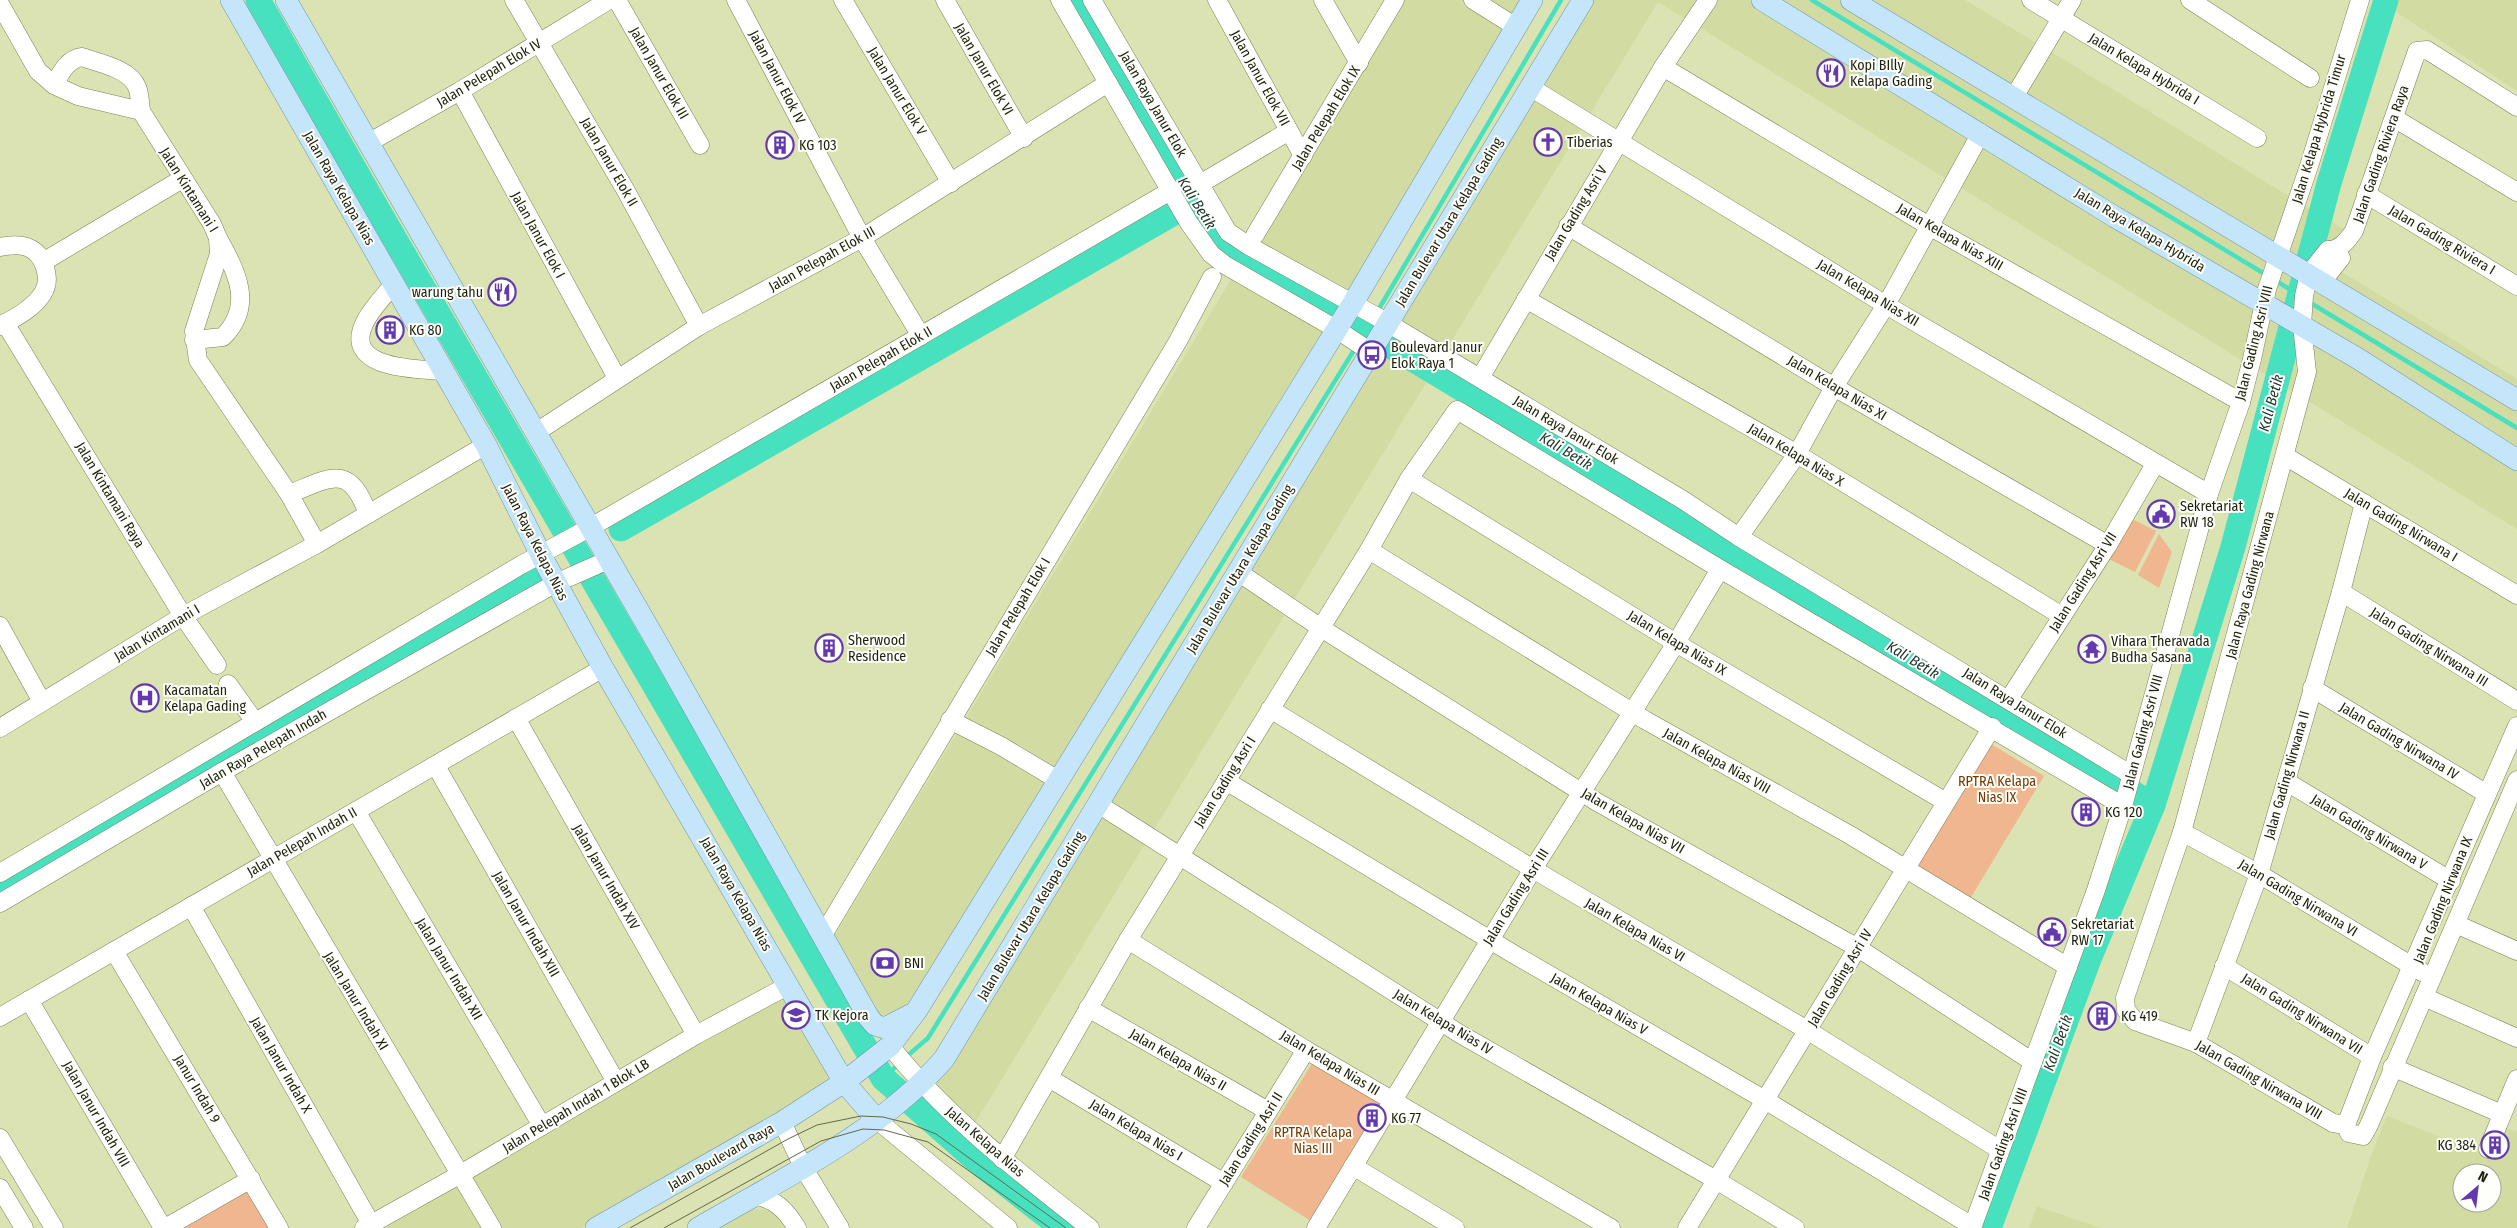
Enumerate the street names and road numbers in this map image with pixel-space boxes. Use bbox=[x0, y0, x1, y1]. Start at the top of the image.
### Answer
street label: Jalan Janur Elok VI bbox=[951, 20, 1017, 118]
street label: Jalan Janur Elok III bbox=[626, 24, 692, 122]
street label: Jalan Janur Elok IV bbox=[745, 27, 809, 127]
street label: Jalan Janur Elok VII bbox=[1227, 27, 1293, 129]
street label: Jalan Kelapa Hybrida I bbox=[2086, 29, 2202, 109]
street label: Jalan Pelepah Elok IV bbox=[434, 35, 545, 111]
street label: Jalan Janur Elok V bbox=[864, 44, 930, 139]
street label: Jalan Raya Janur Elok bbox=[1116, 48, 1190, 160]
street label: Jalan Kelapa Hybrida Timur bbox=[2288, 52, 2350, 206]
street label: Jalan Pelepah Elok IX bbox=[1288, 63, 1364, 173]
street label: Jalan Gading Riviera Raya bbox=[2349, 83, 2413, 225]
street label: Jalan Janur Elok II bbox=[577, 115, 641, 209]
street label: Jalan Raya Kelapa Nias bbox=[299, 128, 379, 248]
street label: Jalan Bulevar Utara Kelapa Gading bbox=[1392, 134, 1507, 310]
street label: Jalan Kintamani I bbox=[156, 144, 222, 236]
street label: Jalan Gading Asri V bbox=[1541, 162, 1611, 263]
street label: Jalan Raya Kelapa Hybrida bbox=[2072, 184, 2208, 276]
street label: Jalan Janur Elok I bbox=[507, 189, 569, 281]
street label: Jalan Kelapa Nias XIII bbox=[1894, 200, 2006, 274]
street label: Jalan Gading Riviera I bbox=[2386, 202, 2498, 278]
street label: Jalan Pelepah Elok III bbox=[766, 223, 878, 295]
street label: Jalan Kelapa Nias XII bbox=[1814, 256, 1922, 330]
street label: Jalan Gading Asri VIII bbox=[2231, 284, 2277, 402]
street label: Jalan Pelepah Elok II bbox=[827, 323, 935, 395]
street label: Jalan Kelapa Nias XI bbox=[1784, 352, 1890, 424]
street label: Jalan Raya Janur Elok bbox=[1510, 392, 1622, 468]
street label: Jalan Kelapa Nias X bbox=[1745, 420, 1847, 490]
street label: Jalan Kintamani Raya bbox=[72, 439, 148, 551]
street label: Jalan Raya Kelapa Nias bbox=[498, 481, 572, 603]
street label: Jalan Bulevar Utara Kelapa Gading bbox=[1183, 481, 1298, 657]
street label: Jalan Gading Nirwana I bbox=[2341, 485, 2461, 565]
street label: Jalan Raya Gading Nirwana bbox=[2222, 509, 2278, 661]
street label: Jalan Gading Asri VII bbox=[2045, 529, 2121, 635]
street label: Jalan Pelepah Elok I bbox=[982, 555, 1054, 659]
street label: Jalan Kintamani I bbox=[111, 601, 203, 665]
street label: Jalan Gading Nirwana III bbox=[2367, 604, 2491, 690]
street label: Jalan Kelapa Nias IX bbox=[1624, 607, 1730, 679]
street label: Jalan Raya Janur Elok bbox=[1960, 664, 2071, 742]
street label: Jalan Gading Asri VIII bbox=[2120, 673, 2166, 791]
street label: Jalan Gading Nirwana IV bbox=[2336, 699, 2462, 784]
street label: Jalan Raya Pelepah Indah bbox=[196, 706, 330, 792]
street label: Jalan Gading Nirwana II bbox=[2261, 709, 2313, 841]
street label: Jalan Kelapa Nias VIII bbox=[1660, 724, 1774, 798]
street label: Jalan Gading Asri I bbox=[1190, 734, 1260, 830]
street label: Jalan Kelapa Nias VII bbox=[1578, 785, 1688, 857]
street label: Jalan Gading Nirwana V bbox=[2308, 791, 2431, 874]
street label: Jalan Pelepah Indah II bbox=[244, 804, 360, 880]
street label: Jalan Janur Indah XIV bbox=[569, 821, 644, 934]
street label: Jalan Bulevar Utara Kelapa Gading bbox=[974, 828, 1089, 1004]
street label: Jalan Raya Kelapa Nias bbox=[696, 834, 776, 954]
street label: Jalan Gading Nirwana IX bbox=[2410, 834, 2476, 966]
street label: Jalan Gading Asri III bbox=[1479, 845, 1553, 949]
street label: Jalan Gading Nirwana VI bbox=[2235, 856, 2361, 940]
street label: Jalan Janur Indah XIII bbox=[489, 868, 563, 980]
street label: Jalan Kelapa Nias VI bbox=[1582, 894, 1688, 966]
street label: Jalan Janur Indah XII bbox=[412, 915, 486, 1023]
street label: Jalan Gading Asri IV bbox=[1804, 925, 1876, 1030]
street label: Jalan Janur Indah XI bbox=[320, 949, 392, 1053]
street label: Jalan Kelapa Nias V bbox=[1548, 969, 1651, 1039]
street label: Jalan Gading Nirwana VII bbox=[2238, 970, 2366, 1058]
street label: Jalan Kelapa Nias IV bbox=[1390, 986, 1496, 1059]
street label: Jalan Janur Indah X bbox=[247, 1014, 315, 1116]
street label: Jalan Kelapa Nias II bbox=[1126, 1025, 1230, 1095]
street label: Jalan Kelapa Nias III bbox=[1277, 1027, 1383, 1099]
street label: Jalan Gading Nirwana VIII bbox=[2193, 1037, 2325, 1123]
street label: Janur Indah 9 bbox=[170, 1052, 224, 1126]
street label: Jalan Pelepah Indah 1 Blok LB bbox=[500, 1055, 653, 1157]
street label: Jalan Janur Indah VIII bbox=[59, 1058, 133, 1170]
street label: Jalan Gading Asri VIII bbox=[1975, 1086, 2031, 1202]
street label: Jalan Gading Asri II bbox=[1215, 1089, 1287, 1189]
street label: Jalan Kelapa Nias I bbox=[1086, 1096, 1186, 1164]
street label: Jalan Kelapa Nias bbox=[942, 1103, 1028, 1181]
street label: Jalan Boulevard Raya bbox=[665, 1120, 777, 1194]

